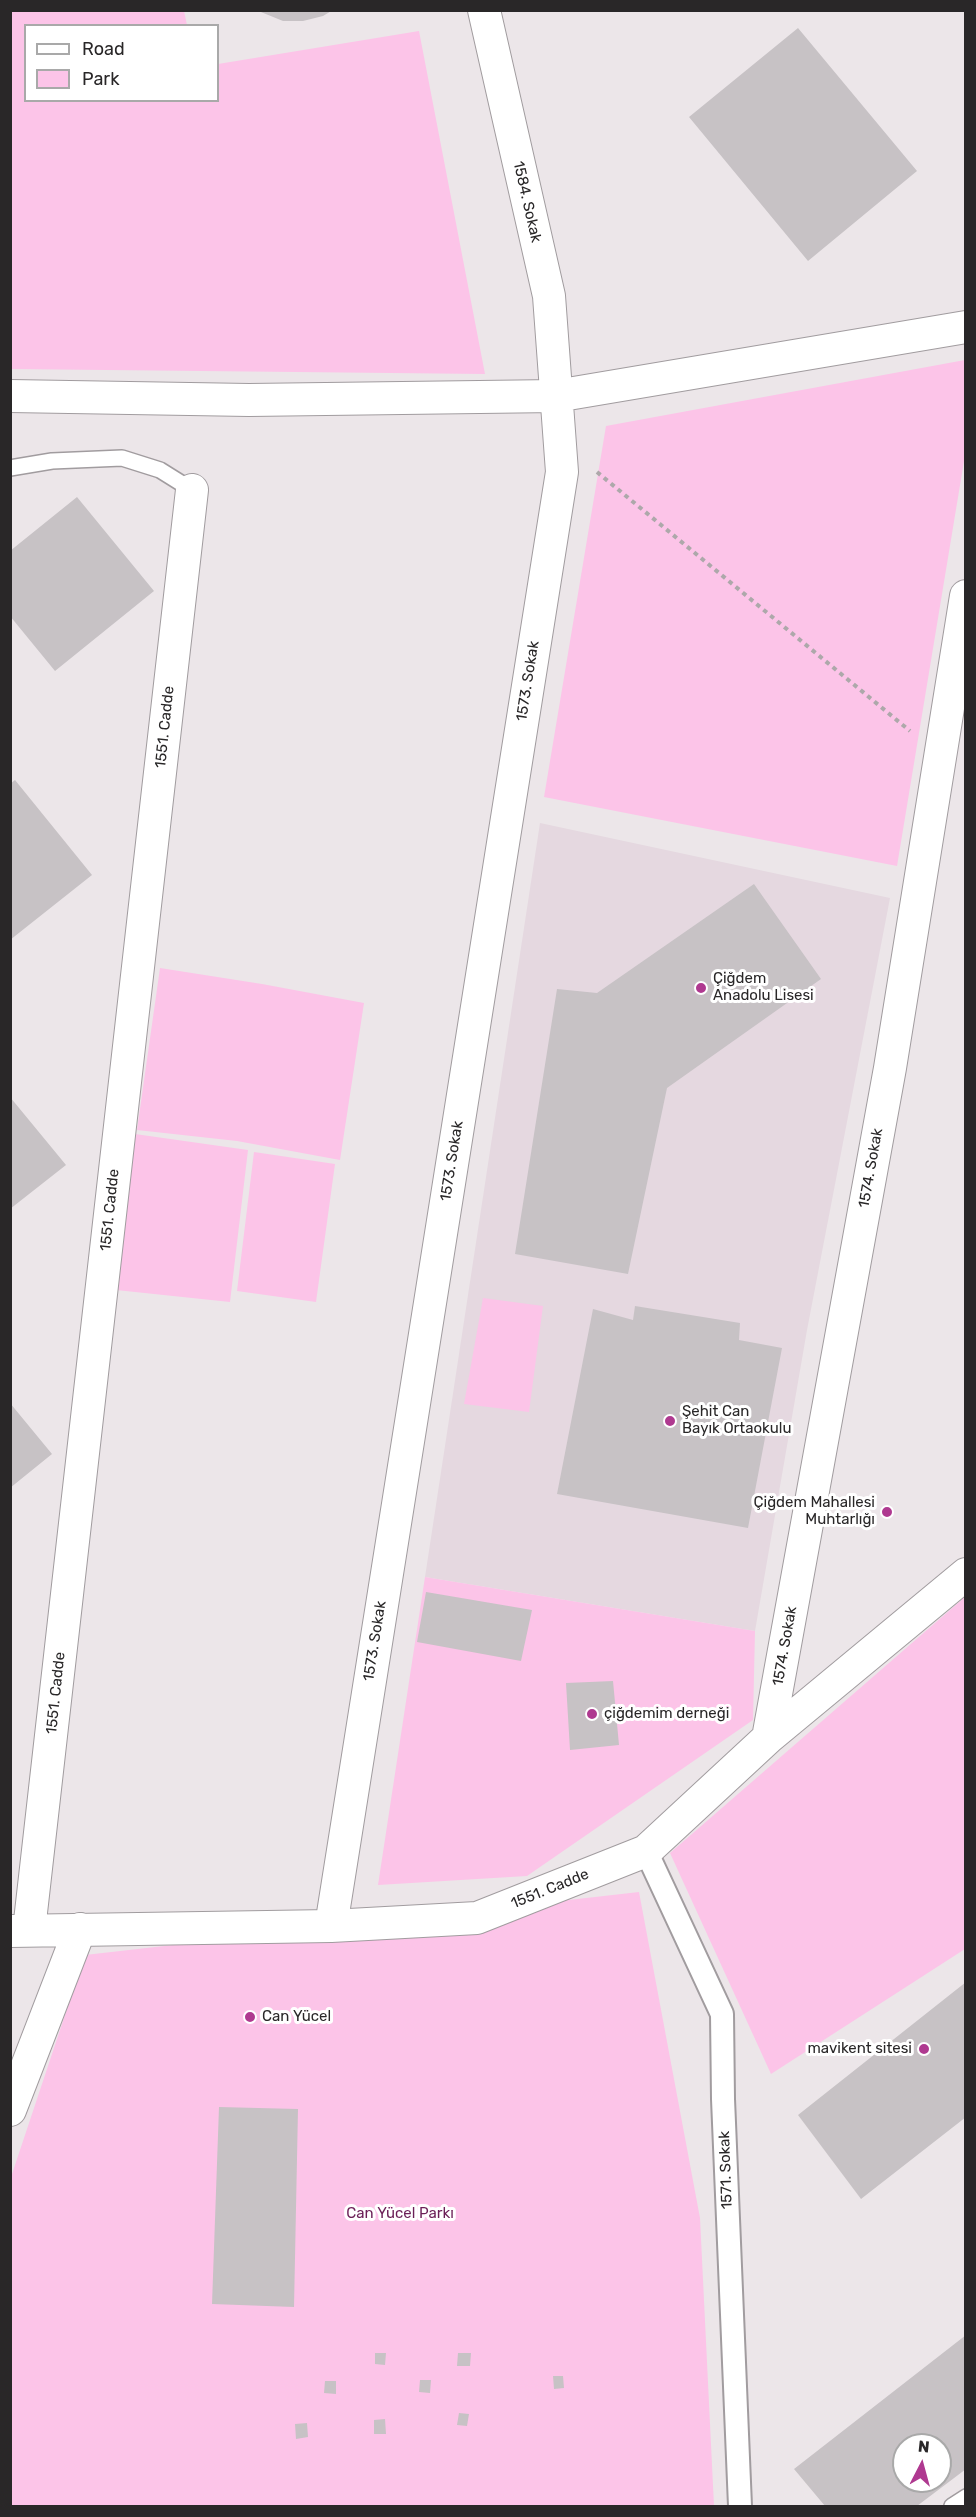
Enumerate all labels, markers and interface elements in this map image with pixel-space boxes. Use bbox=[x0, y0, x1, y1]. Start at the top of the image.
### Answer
legend bbox=[24, 24, 219, 102]
text: Road bbox=[82, 38, 125, 60]
text: Park bbox=[82, 68, 119, 90]
street label: 1584. Sokak bbox=[509, 160, 545, 244]
street label: 1573. Sokak bbox=[513, 640, 543, 722]
street label: 1551. Cadde bbox=[152, 685, 178, 769]
place label: Çiğdem Anadolu Lisesi bbox=[713, 970, 814, 1005]
marker: Çiğdem Anadolu Lisesi bbox=[694, 981, 708, 995]
street label: 1573. Sokak bbox=[437, 1120, 467, 1202]
street label: 1574. Sokak bbox=[855, 1127, 887, 1209]
street label: 1551. Cadde bbox=[97, 1168, 123, 1252]
place label: Şehit Can Bayık Ortaokulu bbox=[682, 1403, 791, 1438]
marker: Şehit Can Bayık Ortaokulu bbox=[663, 1414, 677, 1428]
place label: Çiğdem Mahallesi Muhtarlığı bbox=[754, 1494, 875, 1529]
marker: Çiğdem Mahallesi Muhtarlığı bbox=[880, 1505, 894, 1519]
street label: 1573. Sokak bbox=[360, 1600, 390, 1682]
street label: 1574. Sokak bbox=[769, 1605, 801, 1687]
street label: 1551. Cadde bbox=[43, 1651, 69, 1735]
place label: çiğdemim derneği bbox=[604, 1705, 729, 1723]
marker: çiğdemim derneği bbox=[585, 1707, 599, 1721]
street label: 1551. Cadde bbox=[508, 1865, 592, 1913]
place label: Can Yücel bbox=[262, 2008, 331, 2026]
marker: Can Yücel bbox=[243, 2010, 257, 2024]
place label: mavikent sitesi bbox=[807, 2040, 912, 2058]
marker: mavikent sitesi bbox=[917, 2042, 931, 2056]
street label: 1571. Sokak bbox=[716, 2130, 736, 2210]
park label: Can Yücel Parkı bbox=[346, 2205, 454, 2223]
north arrow bbox=[892, 2433, 952, 2493]
text: N bbox=[917, 2437, 930, 2457]

